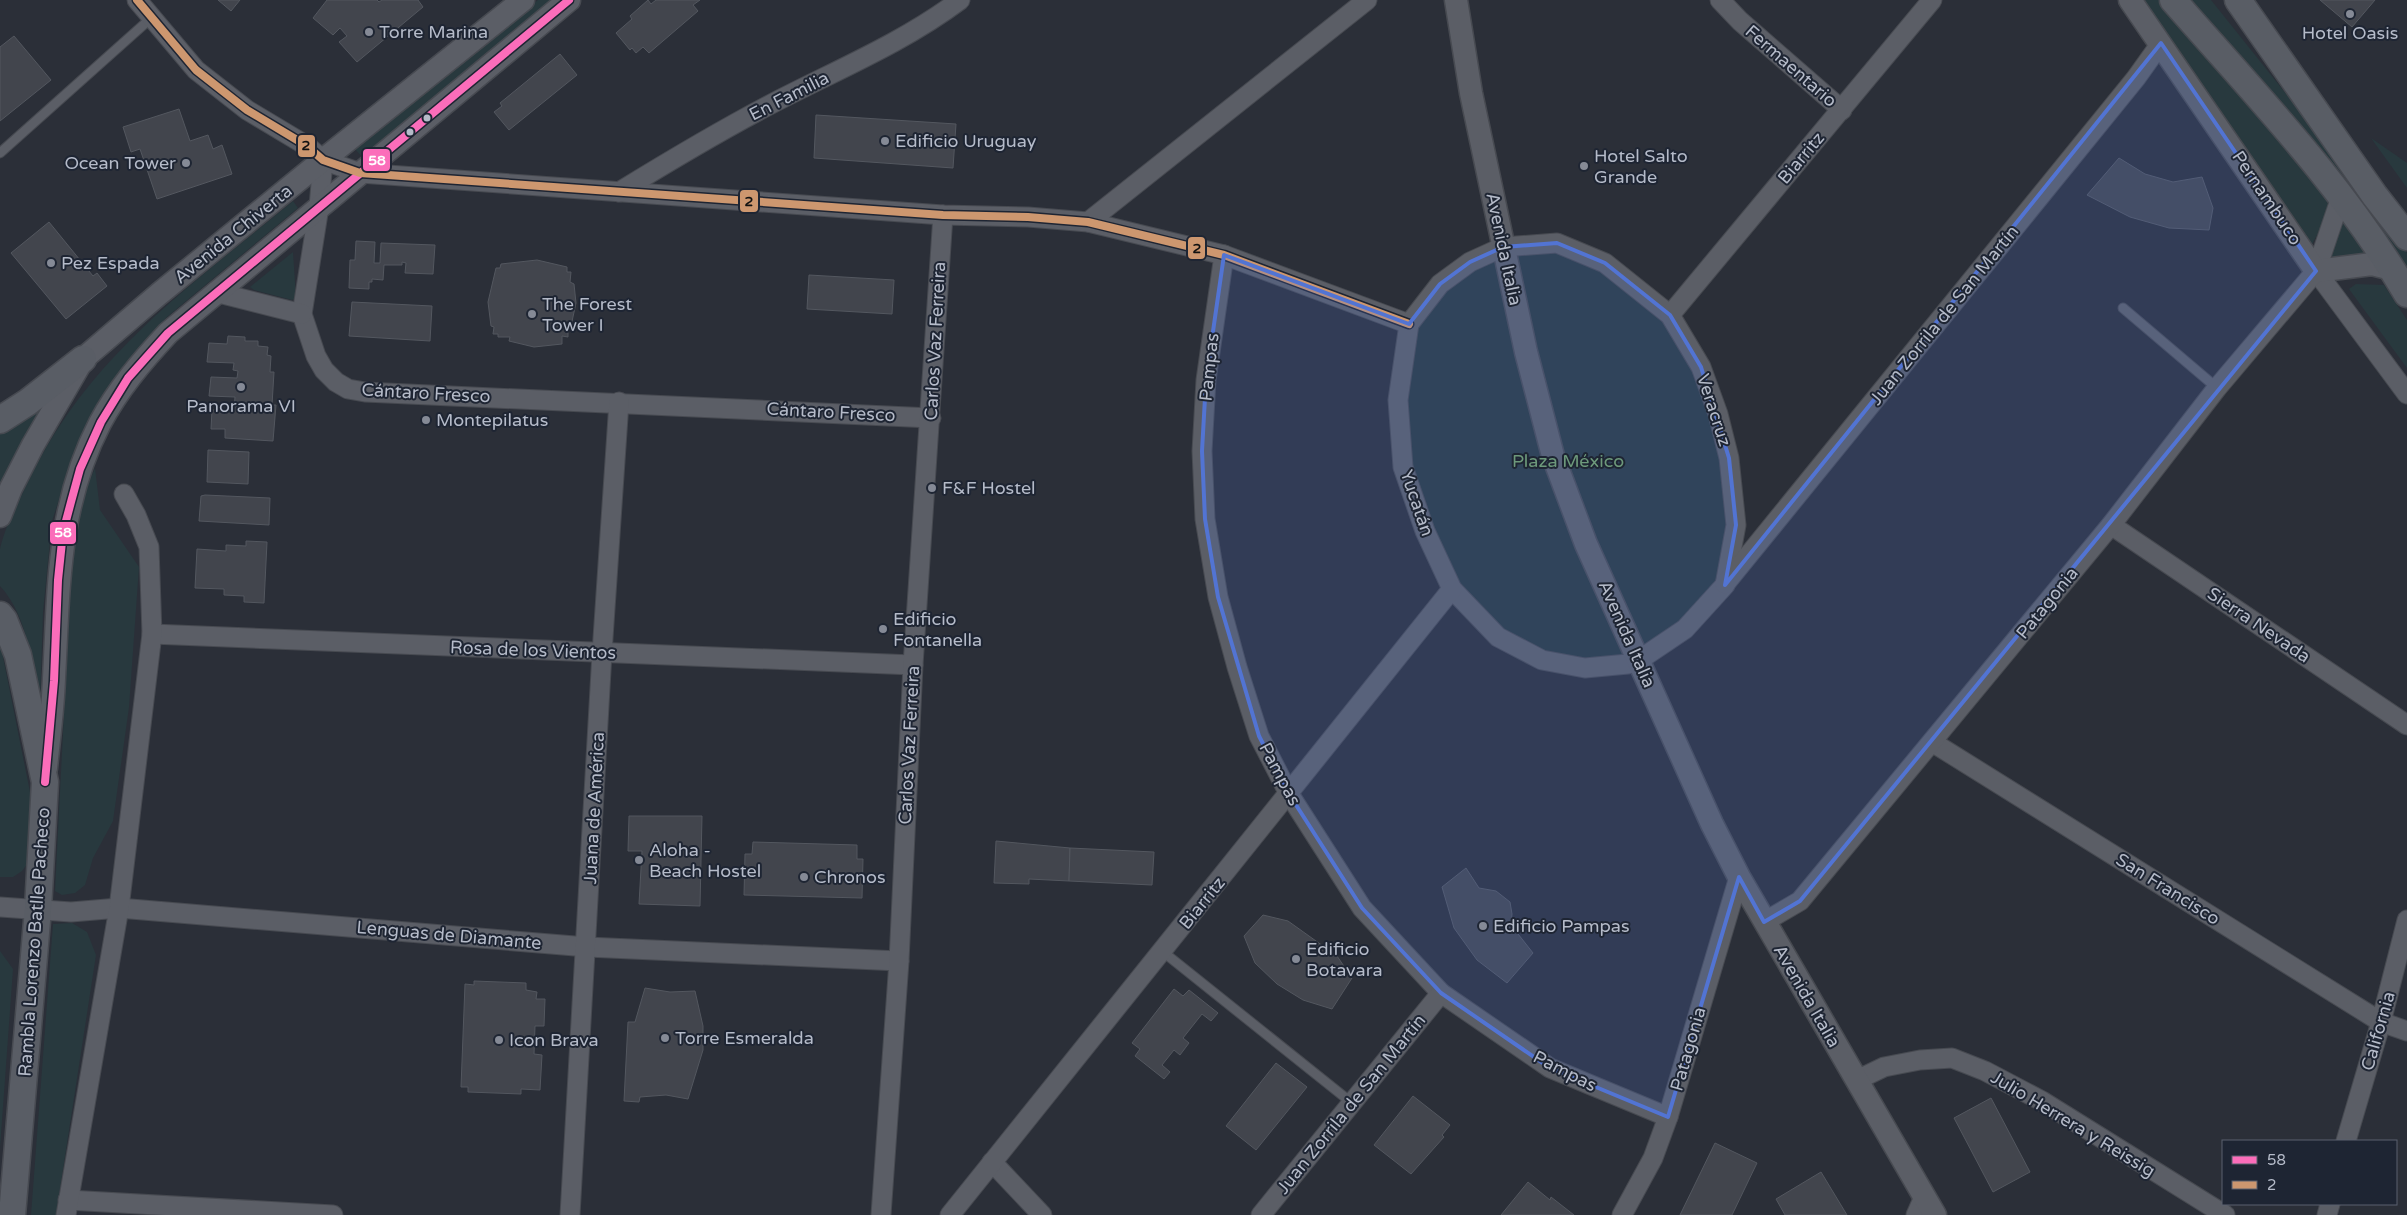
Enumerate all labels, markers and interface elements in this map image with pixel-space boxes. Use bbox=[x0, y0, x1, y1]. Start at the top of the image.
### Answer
marker: Hotel Oasis bbox=[2344, 8, 2356, 20]
street label: Fermaentario bbox=[1741, 20, 1841, 112]
place label: Torre Marina bbox=[379, 21, 488, 43]
place label: Hotel Oasis bbox=[2302, 22, 2398, 44]
marker: Torre Marina bbox=[363, 26, 375, 38]
street label: En Familia bbox=[745, 66, 833, 126]
unlabelled marker bbox=[422, 113, 432, 123]
unlabelled marker bbox=[405, 127, 415, 137]
street label: Biarritz bbox=[1773, 128, 1829, 188]
place label: Edificio Uruguay bbox=[895, 130, 1037, 152]
line badge: 2 bbox=[297, 134, 316, 158]
marker: Edificio Uruguay bbox=[879, 135, 891, 147]
text: 2 bbox=[302, 137, 311, 154]
place label: Hotel Salto Grande bbox=[1594, 145, 1688, 188]
street label: Pernambuco bbox=[2227, 147, 2307, 250]
line badge: 58 bbox=[362, 148, 391, 172]
place label: Ocean Tower bbox=[64, 152, 176, 174]
text: 58 bbox=[368, 152, 386, 169]
marker: Ocean Tower bbox=[180, 157, 192, 169]
marker: Hotel Salto Grande bbox=[1578, 160, 1590, 172]
street label: Avenida Chiverta bbox=[170, 180, 296, 288]
line badge: 2 bbox=[739, 189, 759, 213]
street label: Avenida Italia bbox=[1481, 190, 1527, 308]
text: 2 bbox=[745, 193, 754, 210]
street label: Juan Zorrila de San Martín bbox=[1865, 221, 2023, 409]
line badge: 2 bbox=[1187, 236, 1206, 260]
text: 2 bbox=[1193, 240, 1202, 257]
place label: Pez Espada bbox=[61, 252, 160, 274]
marker: Pez Espada bbox=[45, 257, 57, 269]
street label: Carlos Vaz Ferreira bbox=[920, 261, 950, 421]
place label: The Forest Tower I bbox=[542, 293, 632, 336]
marker: The Forest Tower I bbox=[526, 308, 538, 320]
street label: Pampas bbox=[1194, 332, 1224, 402]
street label: Veracruz bbox=[1692, 371, 1736, 449]
street label: Cántaro Fresco bbox=[361, 379, 491, 407]
marker: Panorama VI bbox=[235, 381, 247, 393]
place label: Panorama VI bbox=[186, 395, 296, 417]
street label: Cántaro Fresco bbox=[766, 398, 896, 426]
place label: Montepilatus bbox=[436, 409, 548, 431]
marker: Montepilatus bbox=[420, 414, 432, 426]
park label: Plaza México bbox=[1512, 450, 1624, 472]
street label: Yucatán bbox=[1395, 467, 1439, 539]
place label: F&F Hostel bbox=[942, 477, 1036, 499]
marker: F&F Hostel bbox=[926, 482, 938, 494]
line badge: 58 bbox=[49, 521, 77, 545]
text: 58 bbox=[54, 524, 72, 541]
street label: Patagonia bbox=[2011, 563, 2083, 643]
street label: Avenida Italia bbox=[1594, 577, 1660, 691]
street label: Sierra Nevada bbox=[2203, 582, 2315, 668]
place label: Edificio Fontanella bbox=[893, 608, 982, 651]
marker: Edificio Fontanella bbox=[877, 623, 889, 635]
street label: Rosa de los Vientos bbox=[450, 636, 616, 664]
street label: Carlos Vaz Ferreira bbox=[894, 665, 924, 825]
street label: Juana de América bbox=[579, 731, 609, 885]
street label: Pampas bbox=[1254, 739, 1306, 809]
street label: Rambla Lorenzo Batlle Pacheco bbox=[14, 807, 54, 1077]
place label: Aloha - Beach Hostel bbox=[649, 839, 761, 882]
street label: San Francisco bbox=[2112, 848, 2224, 930]
marker: Aloha - Beach Hostel bbox=[633, 854, 645, 866]
place label: Chronos bbox=[814, 866, 886, 888]
marker: Chronos bbox=[798, 871, 810, 883]
street label: Biarritz bbox=[1174, 872, 1230, 934]
place label: Edificio Pampas bbox=[1493, 915, 1630, 937]
street label: Lenguas de Diamante bbox=[356, 916, 542, 954]
marker: Edificio Pampas bbox=[1477, 920, 1489, 932]
place label: Edificio Botavara bbox=[1306, 938, 1383, 981]
street label: Avenida Italia bbox=[1769, 941, 1845, 1051]
marker: Edificio Botavara bbox=[1290, 953, 1302, 965]
street label: California bbox=[2356, 989, 2400, 1073]
street label: Patagonia bbox=[1666, 1004, 1710, 1094]
street label: Juan Zorrila de San Martín bbox=[1272, 1010, 1430, 1198]
place label: Torre Esmeralda bbox=[675, 1027, 814, 1049]
place label: Icon Brava bbox=[509, 1029, 599, 1051]
marker: Torre Esmeralda bbox=[659, 1032, 671, 1044]
marker: Icon Brava bbox=[493, 1034, 505, 1046]
street label: Pampas bbox=[1530, 1046, 1600, 1096]
street label: Julio Herrera y Reissig bbox=[1987, 1066, 2159, 1182]
legend bbox=[2222, 1140, 2397, 1205]
text: 58 bbox=[2267, 1151, 2286, 1169]
text: 2 bbox=[2267, 1176, 2276, 1194]

